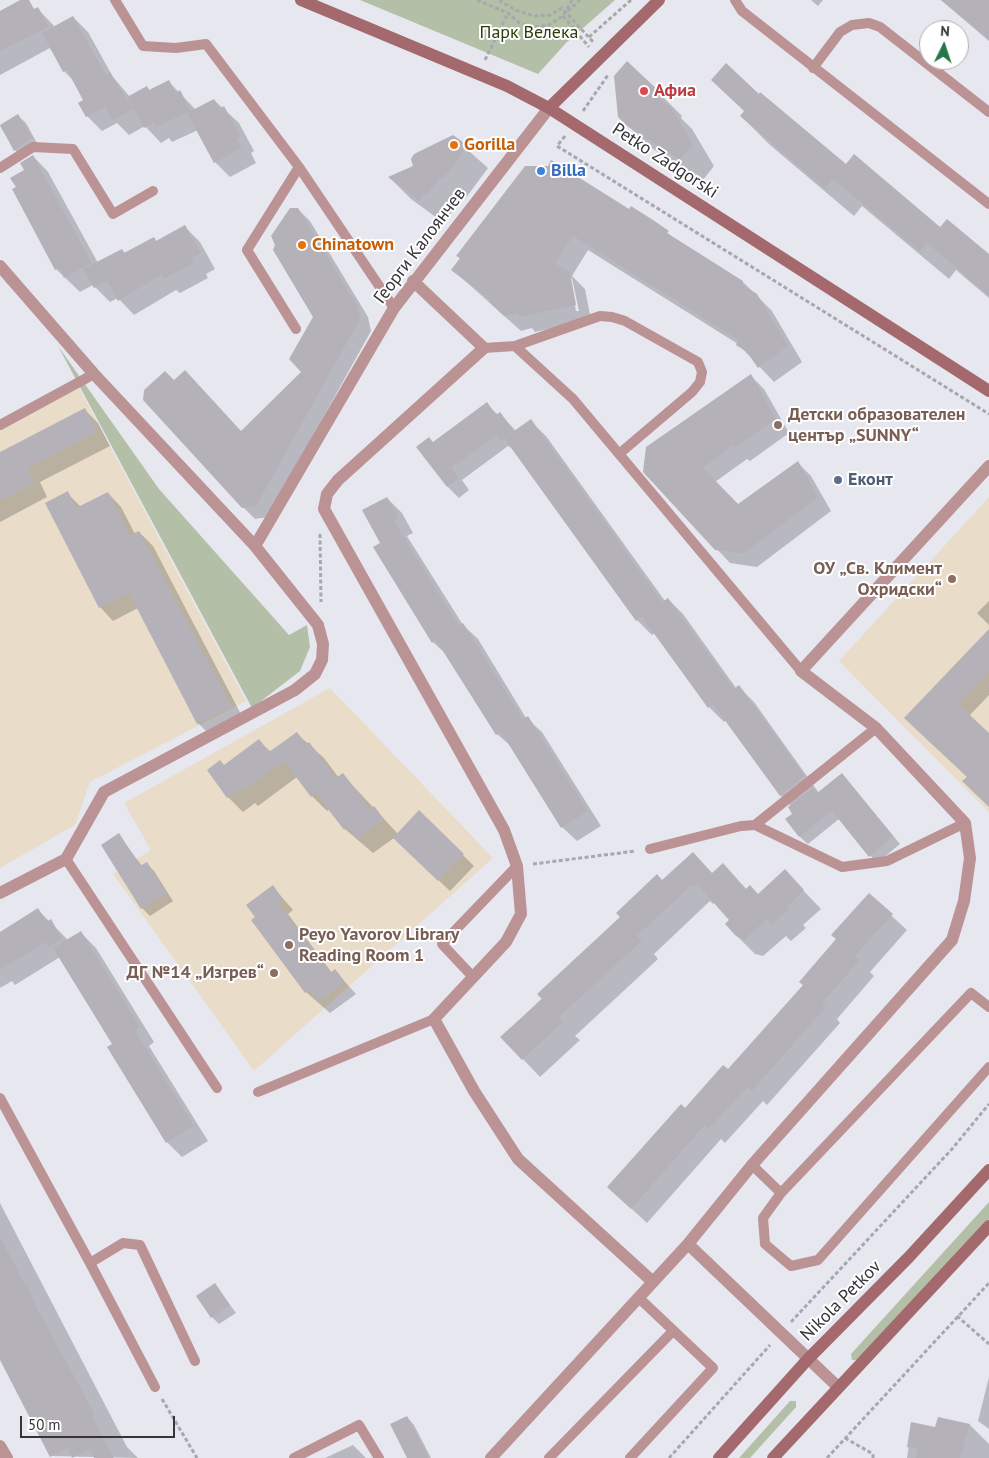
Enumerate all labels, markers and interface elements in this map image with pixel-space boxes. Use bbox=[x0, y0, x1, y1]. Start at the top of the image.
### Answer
north arrow bbox=[919, 20, 969, 70]
park label: Парк Велека bbox=[480, 22, 578, 44]
text: N bbox=[940, 22, 950, 40]
place label: Афиа bbox=[654, 80, 696, 102]
marker: Афиа bbox=[638, 85, 650, 97]
street label: Petko Zadgorski bbox=[608, 119, 722, 203]
place label: Gorilla bbox=[464, 134, 515, 156]
marker: Gorilla bbox=[448, 139, 460, 151]
place label: Billa bbox=[551, 160, 586, 182]
marker: Billa bbox=[535, 165, 547, 177]
street label: Георги Калоянчев bbox=[369, 184, 471, 308]
place label: Chinatown bbox=[312, 234, 394, 256]
marker: Chinatown bbox=[296, 239, 308, 251]
place label: Детски образователен център „SUNNY“ bbox=[788, 404, 965, 446]
marker: Детски образователен център „SUNNY“ bbox=[772, 419, 784, 431]
place label: Еконт bbox=[848, 469, 893, 491]
marker: Еконт bbox=[832, 474, 844, 486]
place label: ОУ „Св. Климент Охридски“ bbox=[813, 558, 942, 600]
marker: ОУ „Св. Климент Охридски“ bbox=[946, 573, 958, 585]
place label: Peyo Yavorov Library Reading Room 1 bbox=[299, 924, 459, 966]
marker: Peyo Yavorov Library Reading Room 1 bbox=[283, 939, 295, 951]
place label: ДГ №14 „Изгрев“ bbox=[127, 962, 264, 984]
marker: ДГ №14 „Изгрев“ bbox=[268, 967, 280, 979]
street label: Nikola Petkov bbox=[796, 1256, 886, 1346]
scale bar bbox=[22, 1406, 178, 1438]
text: 50 m bbox=[28, 1415, 61, 1434]

